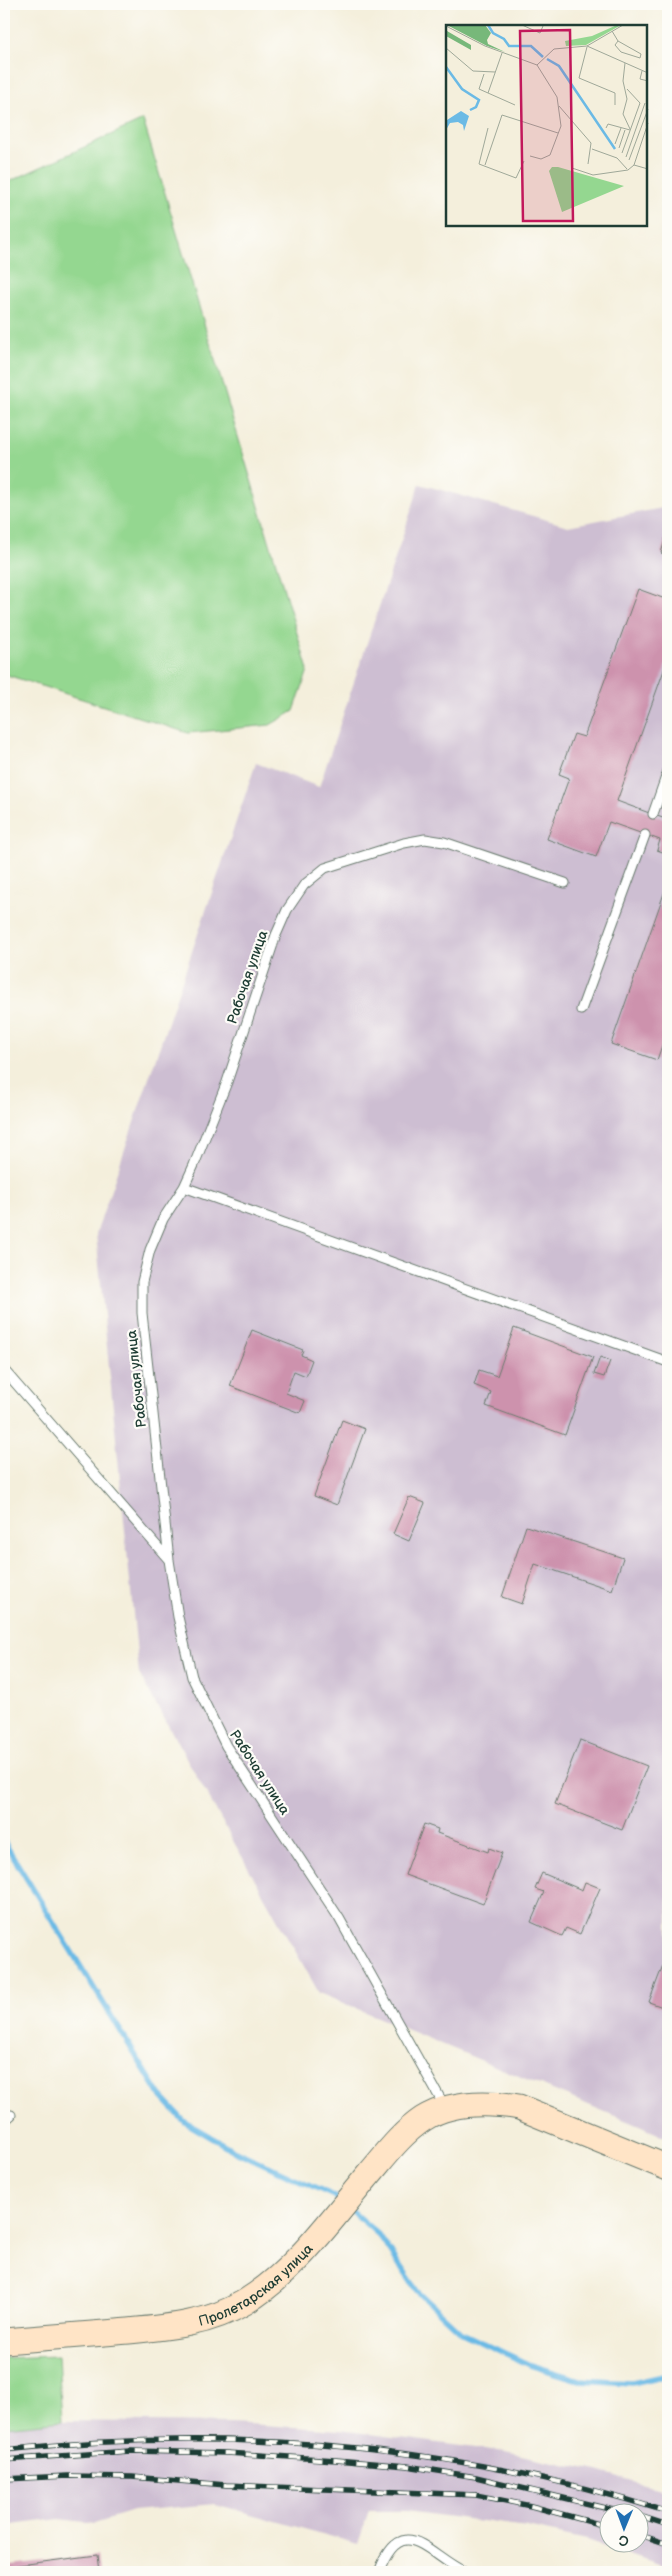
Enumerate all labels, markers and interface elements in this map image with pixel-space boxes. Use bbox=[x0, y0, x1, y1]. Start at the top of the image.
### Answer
inset map bbox=[446, 25, 647, 226]
street label: Рабочая улица bbox=[223, 927, 272, 1026]
street label: Рабочая улица bbox=[123, 1329, 150, 1429]
street label: Рабочая улица bbox=[226, 1727, 294, 1819]
street label: Пролетарская улица bbox=[196, 2240, 317, 2330]
north arrow bbox=[600, 2504, 650, 2554]
text: С bbox=[619, 2532, 629, 2549]

